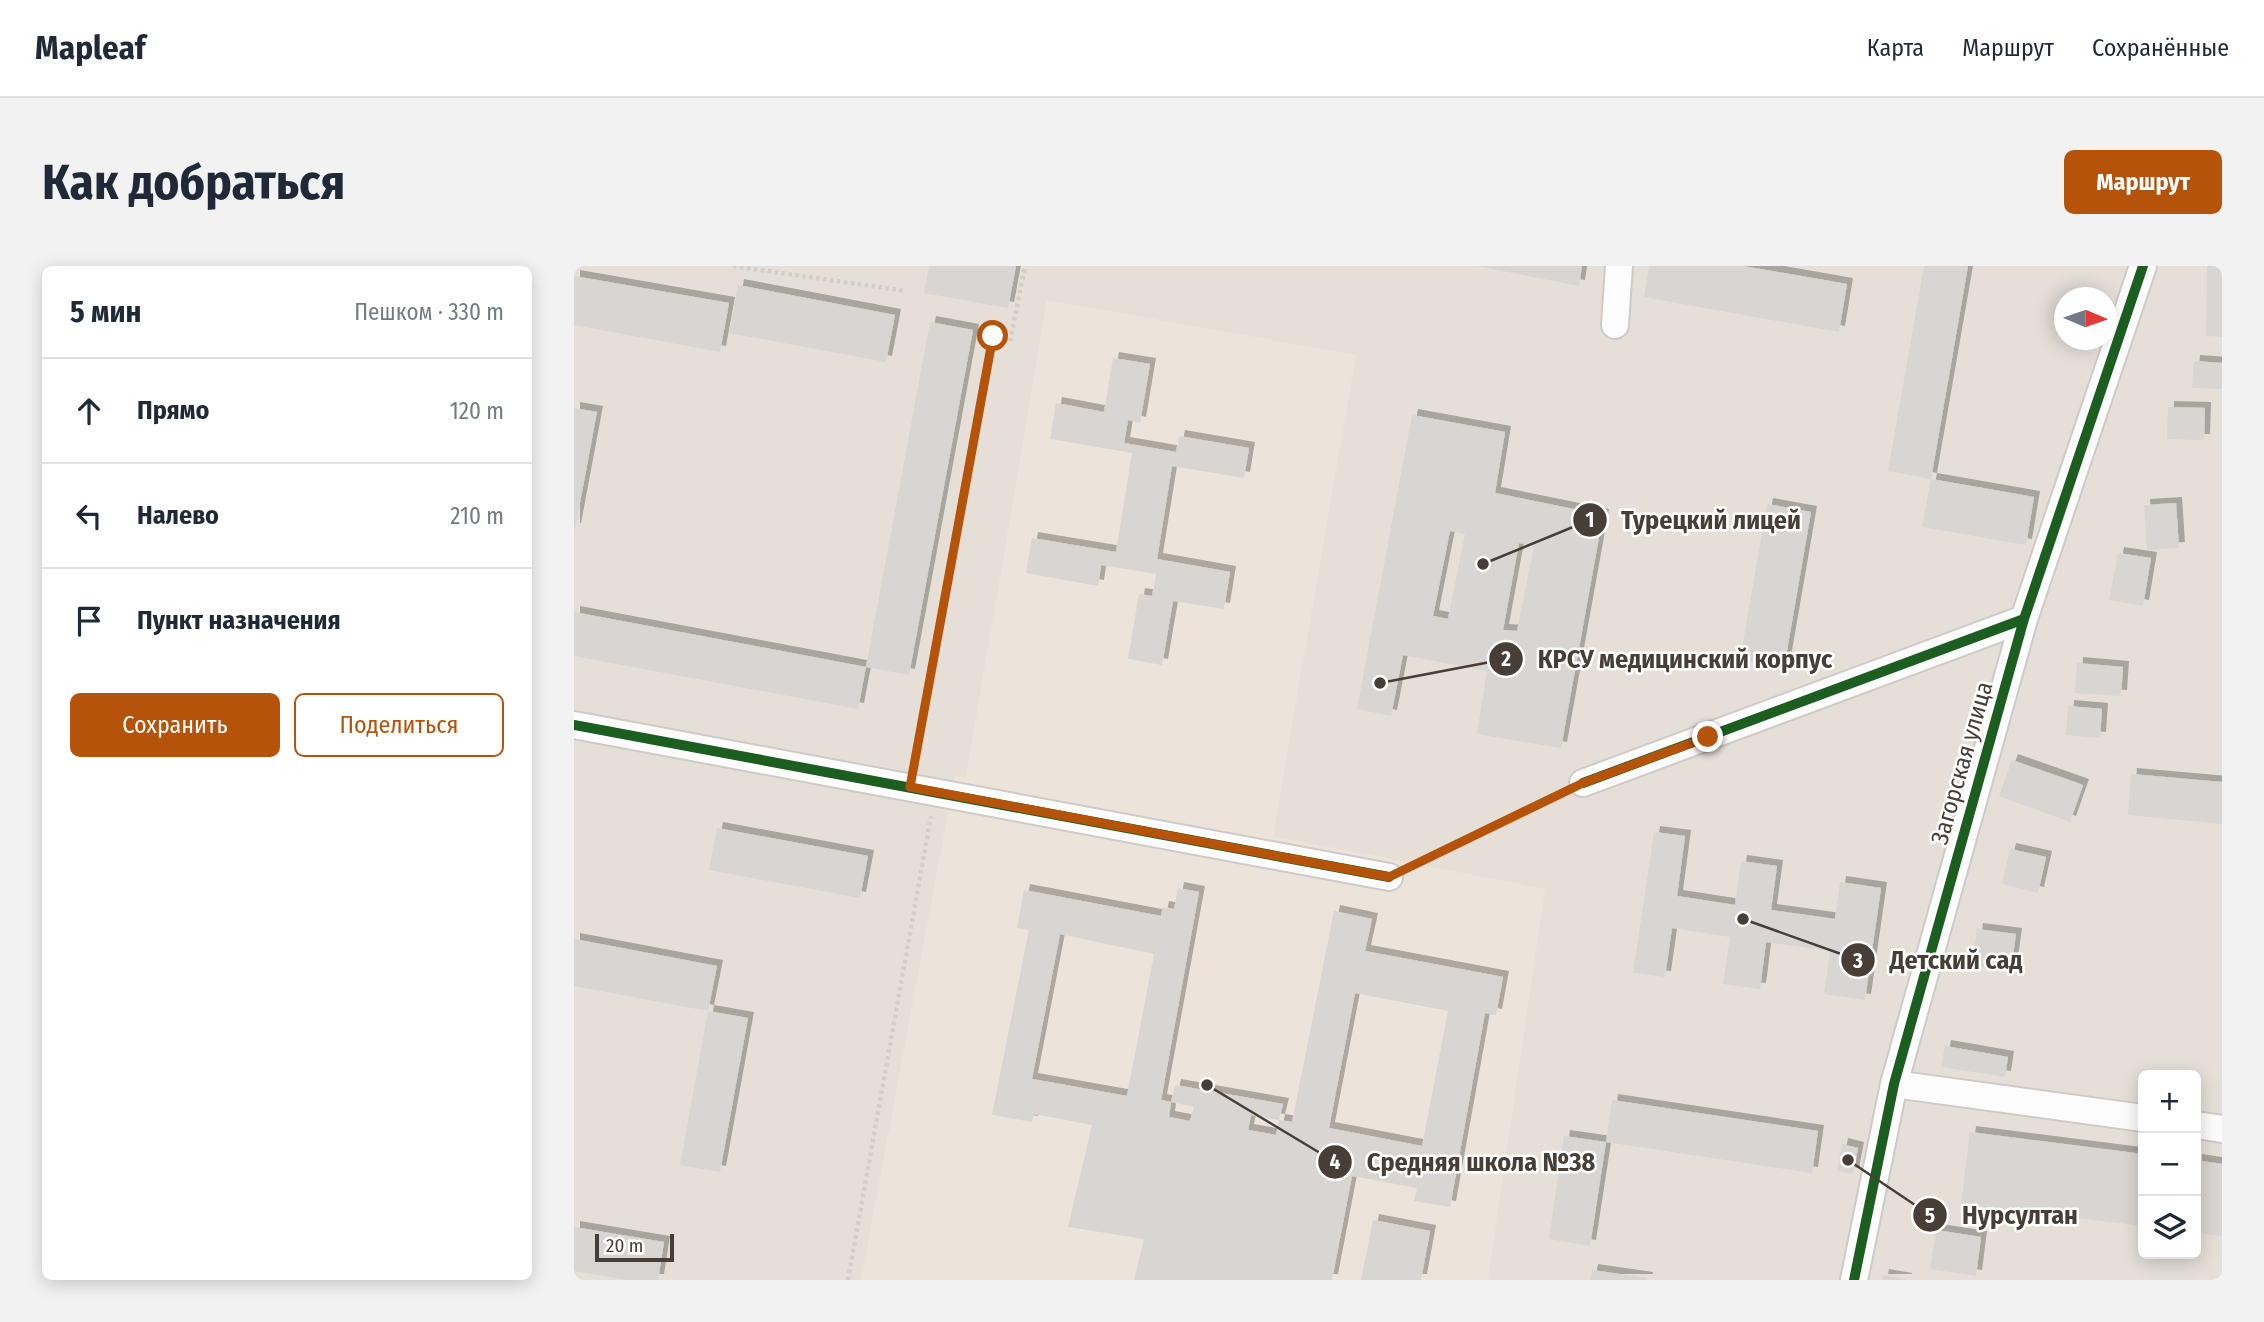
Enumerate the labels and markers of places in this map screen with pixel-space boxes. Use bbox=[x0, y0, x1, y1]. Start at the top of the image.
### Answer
callout: Турецкий лицей bbox=[1572, 496, 1815, 543]
callout: КРСУ медицинский корпус bbox=[1489, 636, 1847, 683]
callout: Детский сад bbox=[1841, 937, 2037, 984]
callout: Средняя школа №38 bbox=[1318, 1138, 1609, 1185]
callout: Нурсултан bbox=[1913, 1192, 2092, 1239]

